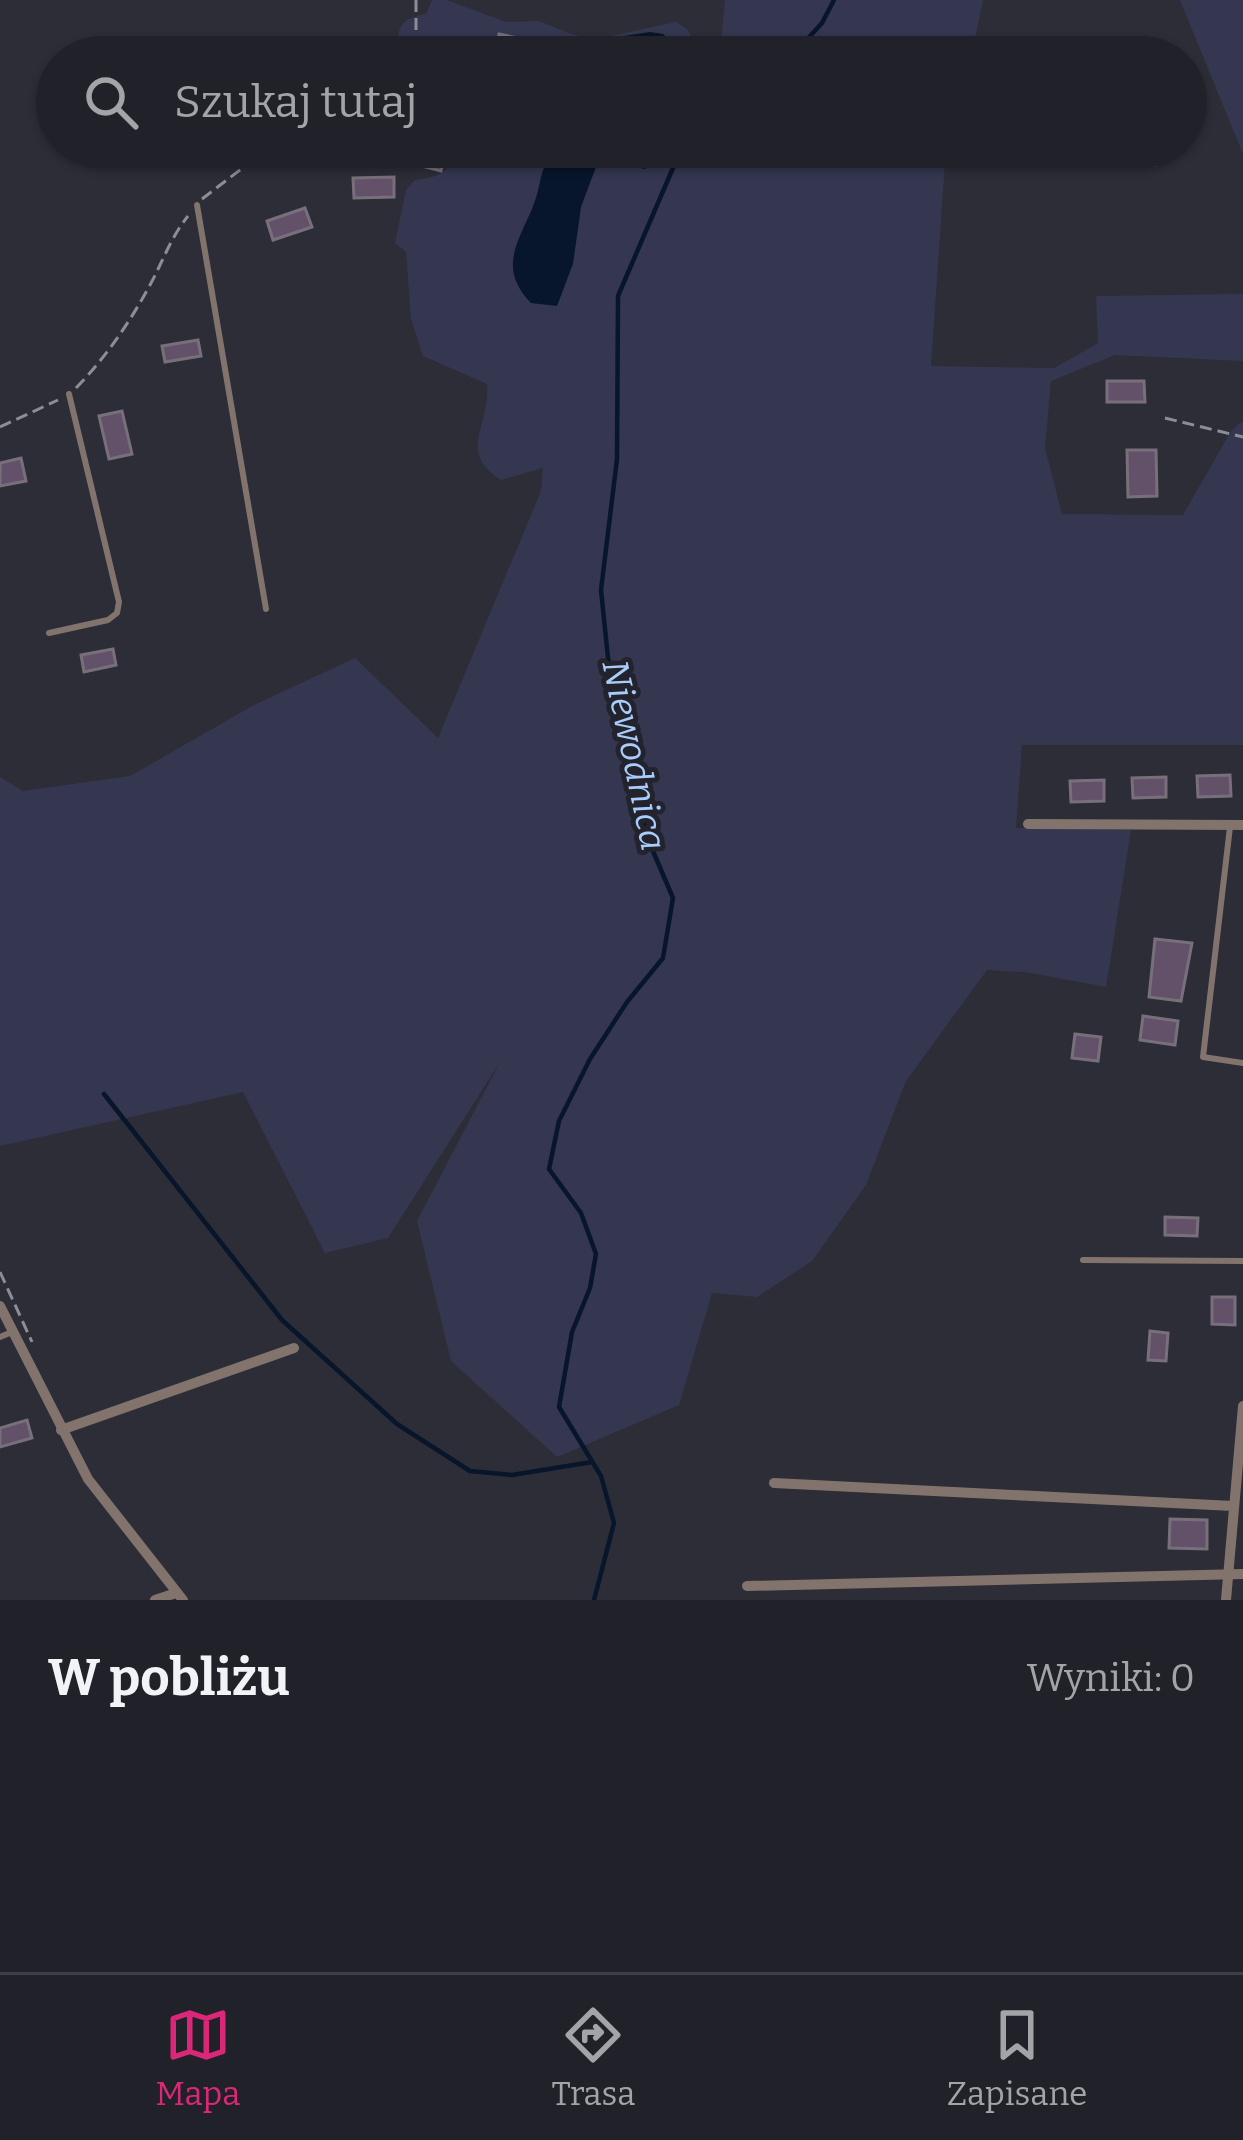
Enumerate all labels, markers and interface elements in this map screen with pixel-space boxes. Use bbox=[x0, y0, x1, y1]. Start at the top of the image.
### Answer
search box bbox=[36, 36, 1207, 168]
icon: search bbox=[78, 69, 144, 135]
text: Szukaj tutaj bbox=[174, 75, 417, 129]
water label: Niewodnica bbox=[592, 656, 676, 854]
text: W pobliżu bbox=[48, 1647, 290, 1709]
text: Wyniki: 0 bbox=[1027, 1655, 1195, 1701]
tab: Mapa bbox=[156, 2002, 240, 2114]
tab: Trasa bbox=[551, 2002, 635, 2114]
tab: Zapisane bbox=[947, 2002, 1087, 2114]

